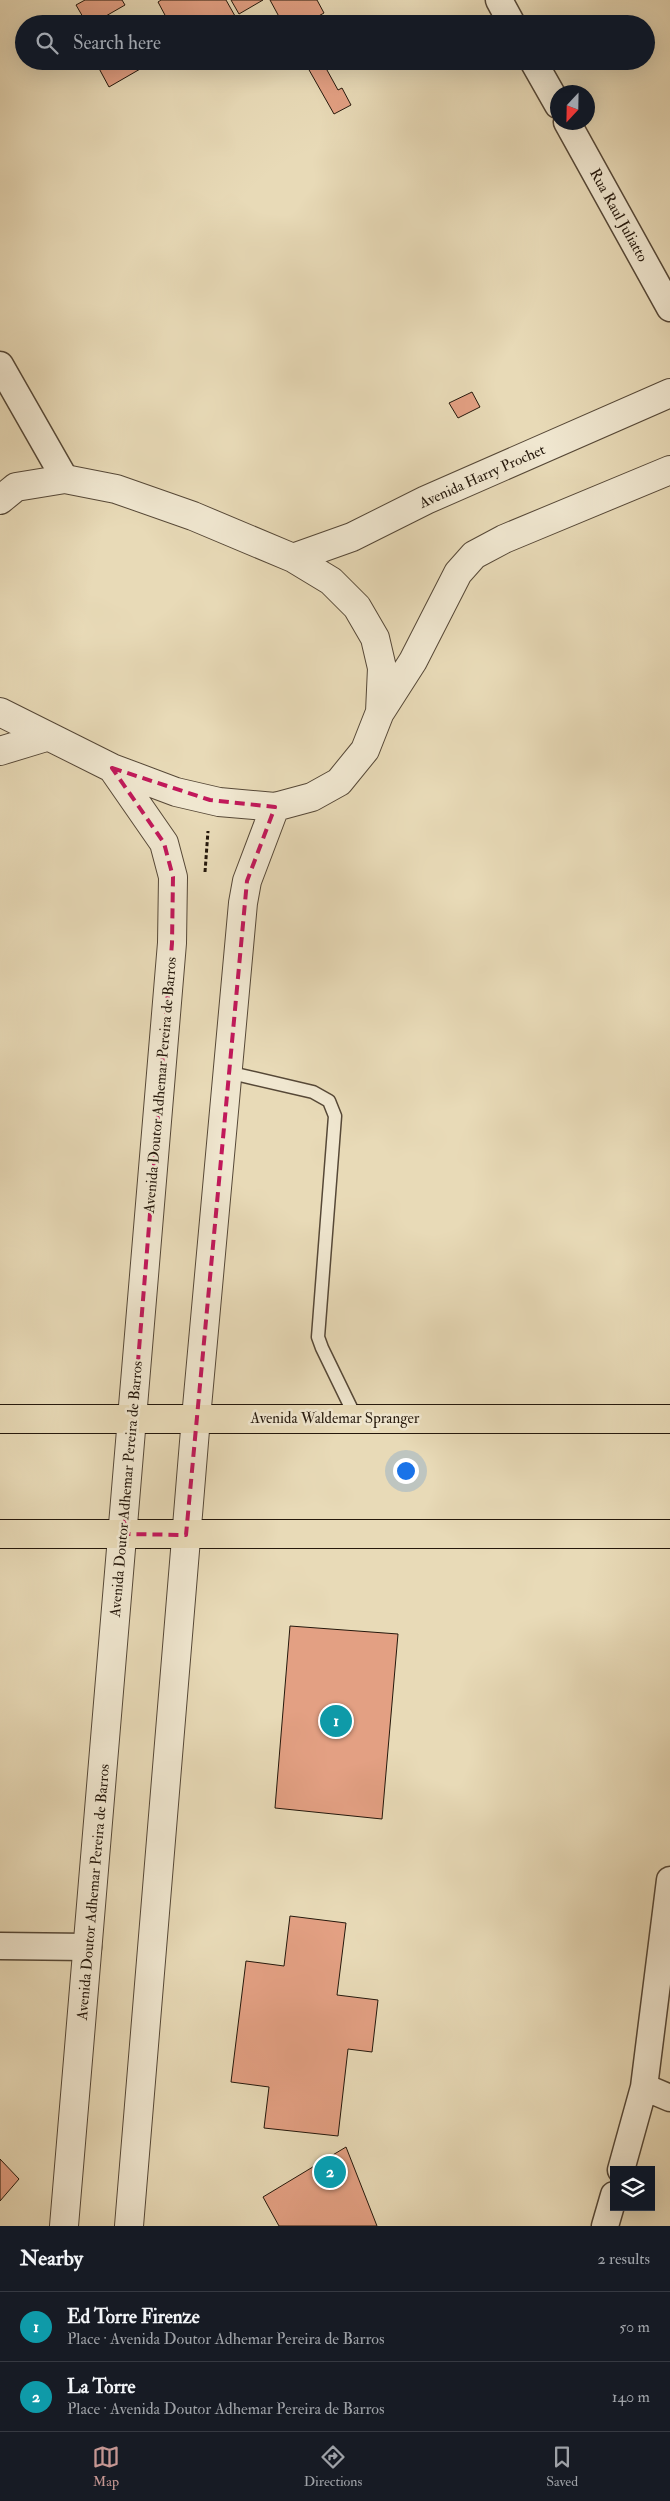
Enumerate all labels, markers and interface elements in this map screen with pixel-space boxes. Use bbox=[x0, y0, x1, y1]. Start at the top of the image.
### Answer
search box bbox=[15, 15, 655, 70]
icon: search bbox=[33, 29, 61, 57]
text: Search here bbox=[73, 31, 161, 55]
north arrow bbox=[550, 85, 595, 130]
street label: Rua Raul Juliatto bbox=[584, 165, 652, 266]
street label: Avenida Harry Prochet bbox=[415, 440, 548, 513]
street label: Avenida Doutor Adhemar Pereira de Barros bbox=[140, 956, 181, 1215]
street label: Avenida Doutor Adhemar Pereira de Barros bbox=[106, 1360, 147, 1619]
street label: Avenida Waldemar Spranger bbox=[250, 1409, 420, 1429]
your location bbox=[393, 1458, 419, 1484]
pin: 1 bbox=[320, 1702, 352, 1740]
street label: Avenida Doutor Adhemar Pereira de Barros bbox=[73, 1763, 114, 2022]
pin: 2 bbox=[314, 2153, 346, 2191]
map controls bbox=[610, 2166, 655, 2211]
button: layers bbox=[610, 2166, 655, 2211]
text: Nearby bbox=[20, 2245, 83, 2272]
text: 2 results bbox=[597, 2249, 650, 2269]
text: Ed Torre Firenze bbox=[67, 2305, 200, 2329]
text: 1 bbox=[33, 2317, 39, 2337]
text: 50 m bbox=[619, 2317, 650, 2337]
text: Place · Avenida Doutor Adhemar Pereira de Barros bbox=[67, 2329, 385, 2349]
text: La Torre bbox=[67, 2375, 135, 2399]
text: 2 bbox=[32, 2387, 40, 2407]
text: 140 m bbox=[612, 2387, 650, 2407]
text: Place · Avenida Doutor Adhemar Pereira de Barros bbox=[67, 2399, 385, 2419]
tab: Map bbox=[92, 2443, 120, 2490]
tab: Directions bbox=[304, 2443, 362, 2490]
tab: Saved bbox=[546, 2443, 578, 2490]

